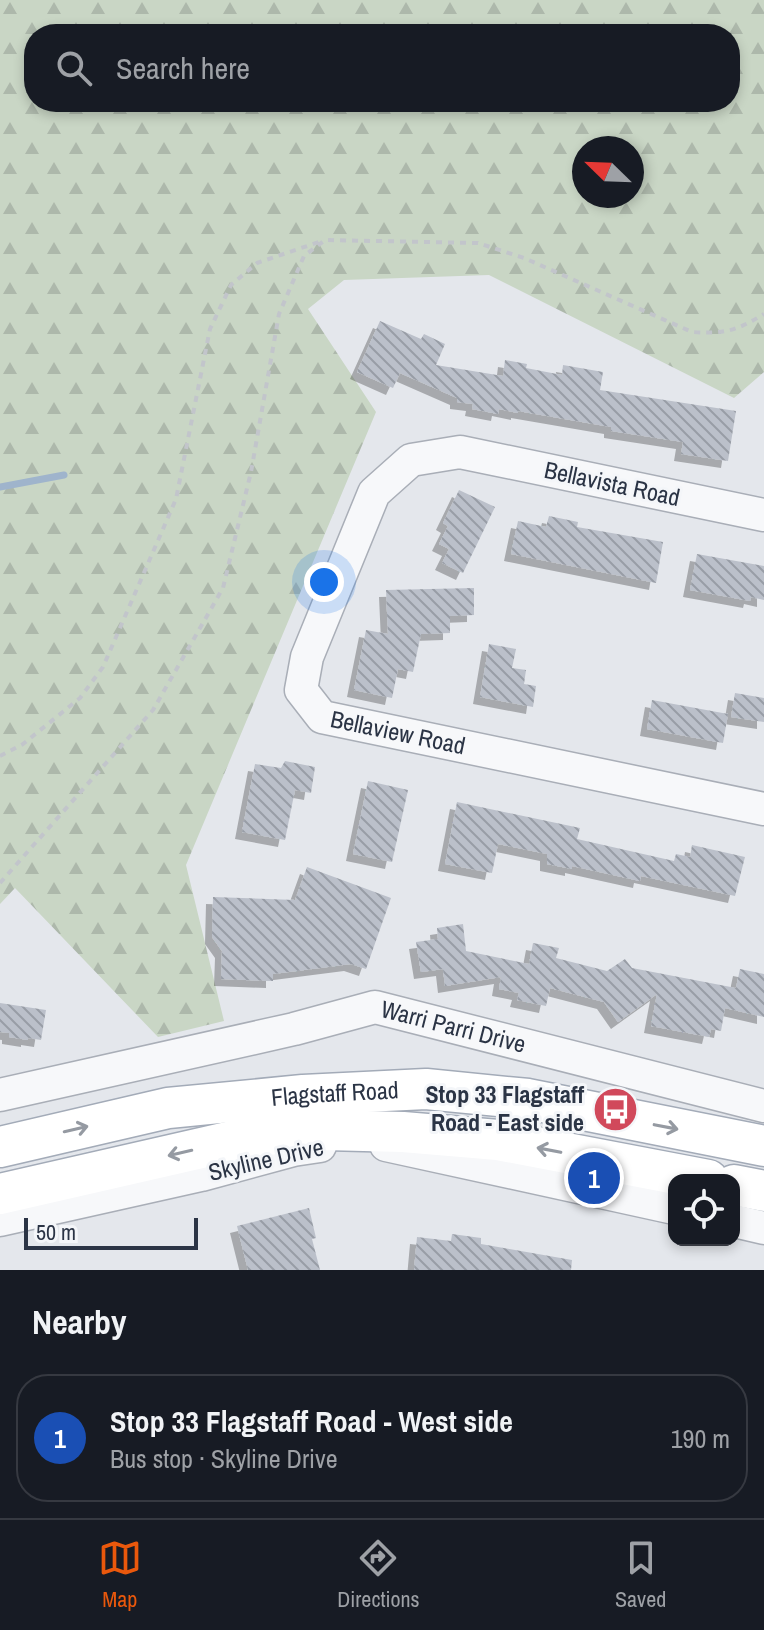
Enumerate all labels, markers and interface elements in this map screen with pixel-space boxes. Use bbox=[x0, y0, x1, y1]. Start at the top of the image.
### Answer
search box bbox=[24, 24, 740, 112]
icon: search bbox=[52, 46, 96, 90]
text: Search here bbox=[116, 48, 250, 88]
north arrow bbox=[572, 136, 644, 208]
street label: Bellavista Road bbox=[541, 453, 683, 513]
your location bbox=[304, 562, 344, 602]
street label: Bellaview Road bbox=[328, 702, 468, 761]
street label: Warri Parri Drive bbox=[378, 992, 529, 1060]
street label: Flagstaff Road bbox=[270, 1073, 399, 1113]
place label: Stop 33 Flagstaff Road - East side bbox=[425, 1078, 585, 1138]
bus stop icon: Stop 33 Flagstaff Road - East side bbox=[591, 1085, 639, 1133]
one-way arrow bbox=[652, 1120, 678, 1135]
one-way arrow bbox=[63, 1121, 88, 1136]
street label: Skyline Drive bbox=[205, 1130, 326, 1188]
one-way arrow bbox=[537, 1141, 562, 1156]
one-way arrow bbox=[168, 1146, 194, 1161]
pin: 1 bbox=[568, 1148, 620, 1208]
map controls bbox=[668, 1174, 740, 1246]
button: locate bbox=[668, 1174, 740, 1246]
scale bar bbox=[24, 1214, 198, 1250]
text: 50 m bbox=[36, 1217, 76, 1247]
text: Nearby bbox=[32, 1299, 127, 1345]
text: Stop 33 Flagstaff Road - West side bbox=[110, 1401, 513, 1441]
text: 1 bbox=[54, 1421, 66, 1456]
text: 190 m bbox=[671, 1421, 730, 1456]
text: Bus stop · Skyline Drive bbox=[110, 1441, 338, 1476]
tab: Map bbox=[98, 1536, 142, 1614]
tab: Directions bbox=[337, 1536, 420, 1614]
tab: Saved bbox=[615, 1536, 666, 1614]

